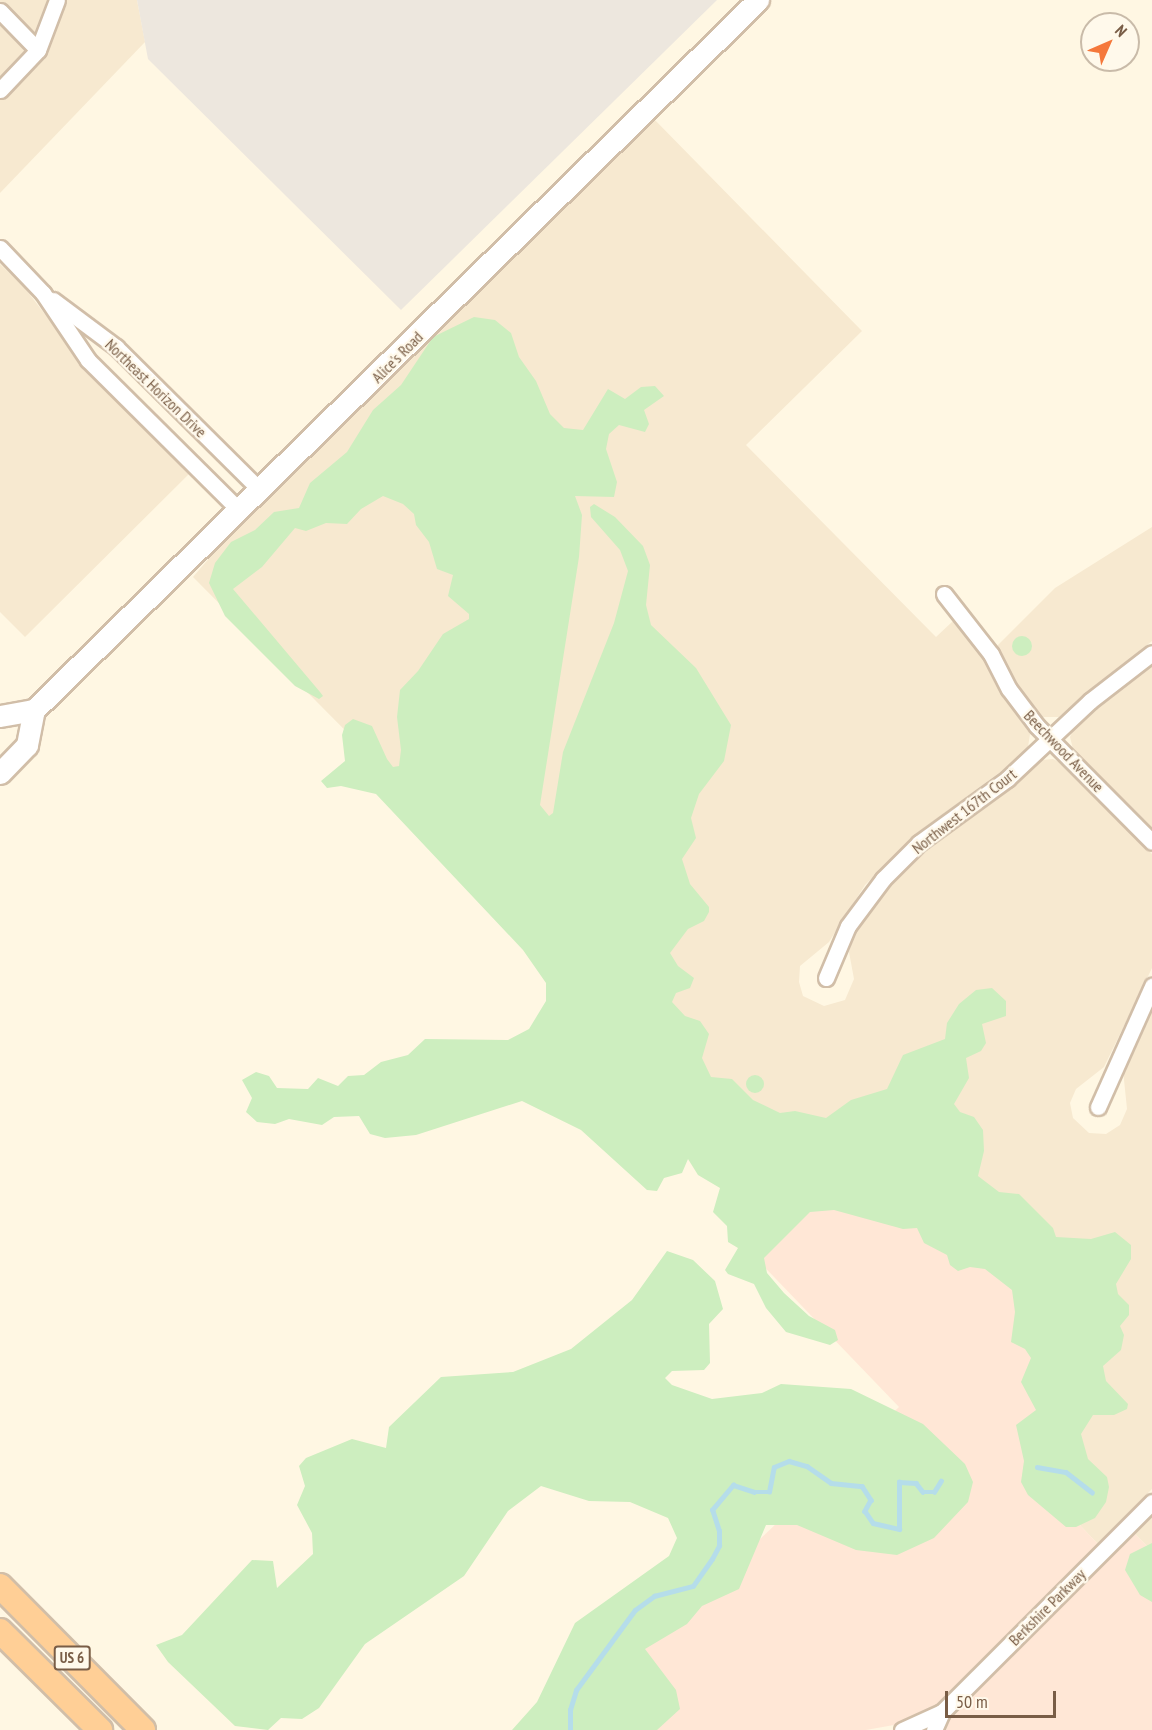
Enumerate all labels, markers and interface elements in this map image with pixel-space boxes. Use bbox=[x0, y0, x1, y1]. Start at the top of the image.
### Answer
north arrow bbox=[1080, 12, 1140, 72]
text: N bbox=[1111, 21, 1131, 41]
street label: Alice's Road bbox=[367, 327, 427, 387]
street label: Northeast Horizon Drive bbox=[101, 335, 211, 441]
street label: Beechwood Avenue bbox=[1020, 706, 1108, 796]
street label: Northwest 167th Court bbox=[908, 764, 1020, 858]
street label: Berkshire Parkway bbox=[1005, 1565, 1089, 1649]
road number: US 6 bbox=[52, 1646, 92, 1670]
scale bar bbox=[948, 1679, 1059, 1717]
text: 50 m bbox=[956, 1690, 988, 1713]

